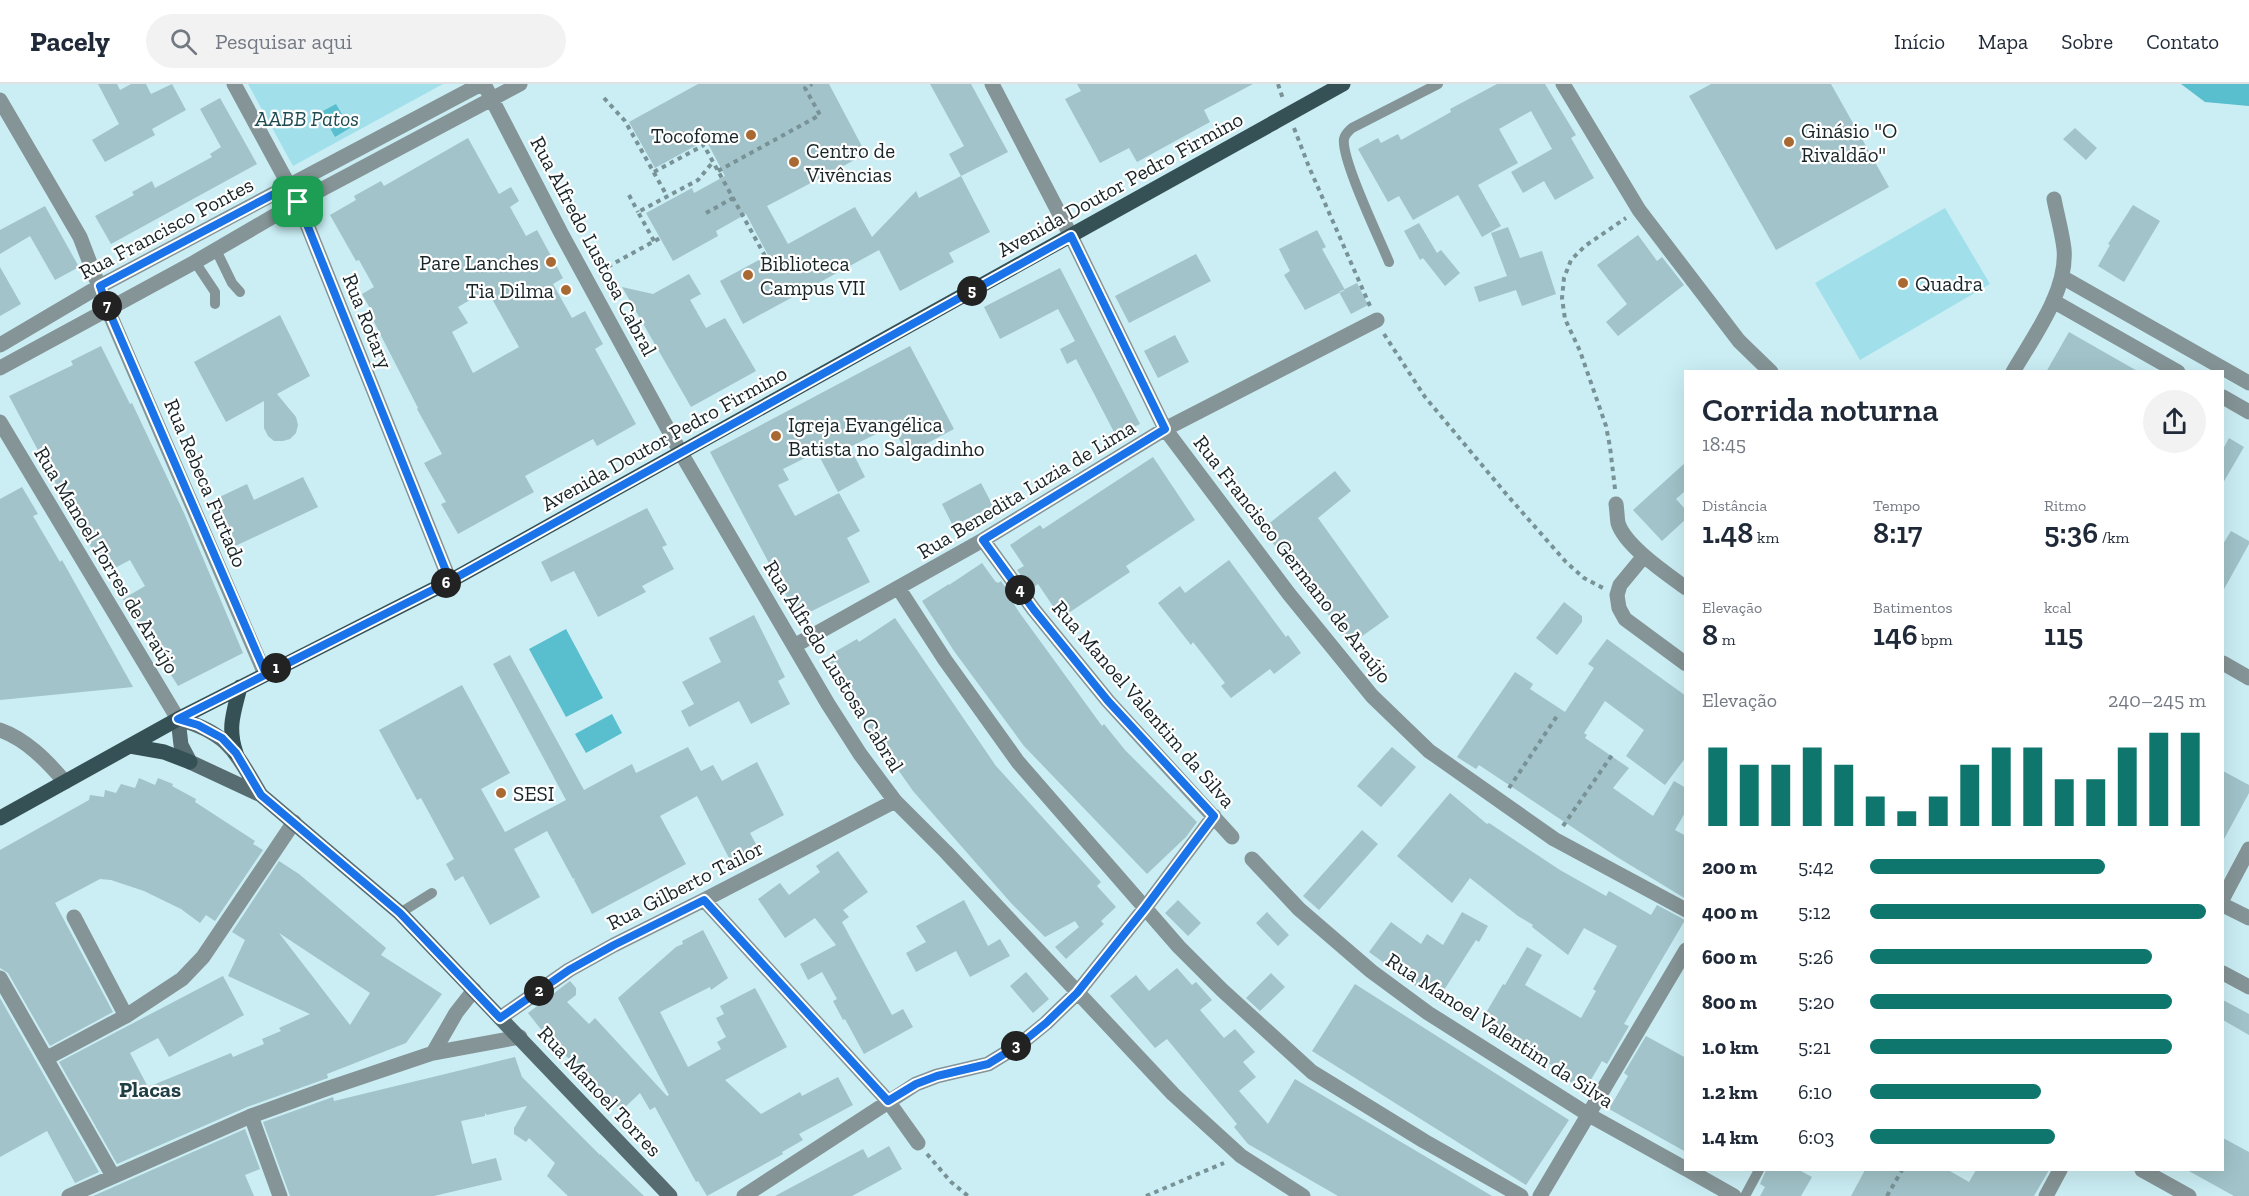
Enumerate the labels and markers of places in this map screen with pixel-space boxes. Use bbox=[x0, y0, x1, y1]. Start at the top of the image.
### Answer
place label: Ginásio "O Rivaldão" bbox=[1801, 118, 1897, 167]
place label: Tocofome bbox=[651, 123, 739, 148]
marker: Tocofome bbox=[744, 128, 758, 142]
marker: Ginásio "O Rivaldão" bbox=[1782, 135, 1796, 149]
place label: Centro de Vivências bbox=[805, 138, 895, 187]
marker: Centro de Vivências bbox=[787, 155, 801, 169]
pin bbox=[272, 176, 323, 227]
place label: Pare Lanches bbox=[419, 250, 539, 275]
place label: Biblioteca Campus VII bbox=[760, 251, 866, 300]
marker: Pare Lanches bbox=[544, 255, 558, 269]
marker: Biblioteca Campus VII bbox=[741, 268, 755, 282]
place label: Quadra bbox=[1915, 271, 1983, 296]
pin: 5 bbox=[957, 276, 987, 306]
marker: Quadra bbox=[1896, 276, 1910, 290]
place label: Tia Dilma bbox=[466, 278, 554, 303]
marker: Tia Dilma bbox=[559, 283, 573, 297]
pin: 7 bbox=[92, 291, 122, 321]
place label: Igreja Evangélica Batista no Salgadinho bbox=[788, 412, 985, 461]
marker: Igreja Evangélica Batista no Salgadinho bbox=[769, 429, 783, 443]
pin: 6 bbox=[431, 568, 461, 598]
pin: 4 bbox=[1005, 575, 1035, 605]
pin: 1 bbox=[261, 653, 291, 683]
place label: SESI bbox=[513, 781, 555, 806]
marker: SESI bbox=[494, 786, 508, 800]
pin: 2 bbox=[524, 976, 554, 1006]
pin: 3 bbox=[1001, 1031, 1031, 1061]

